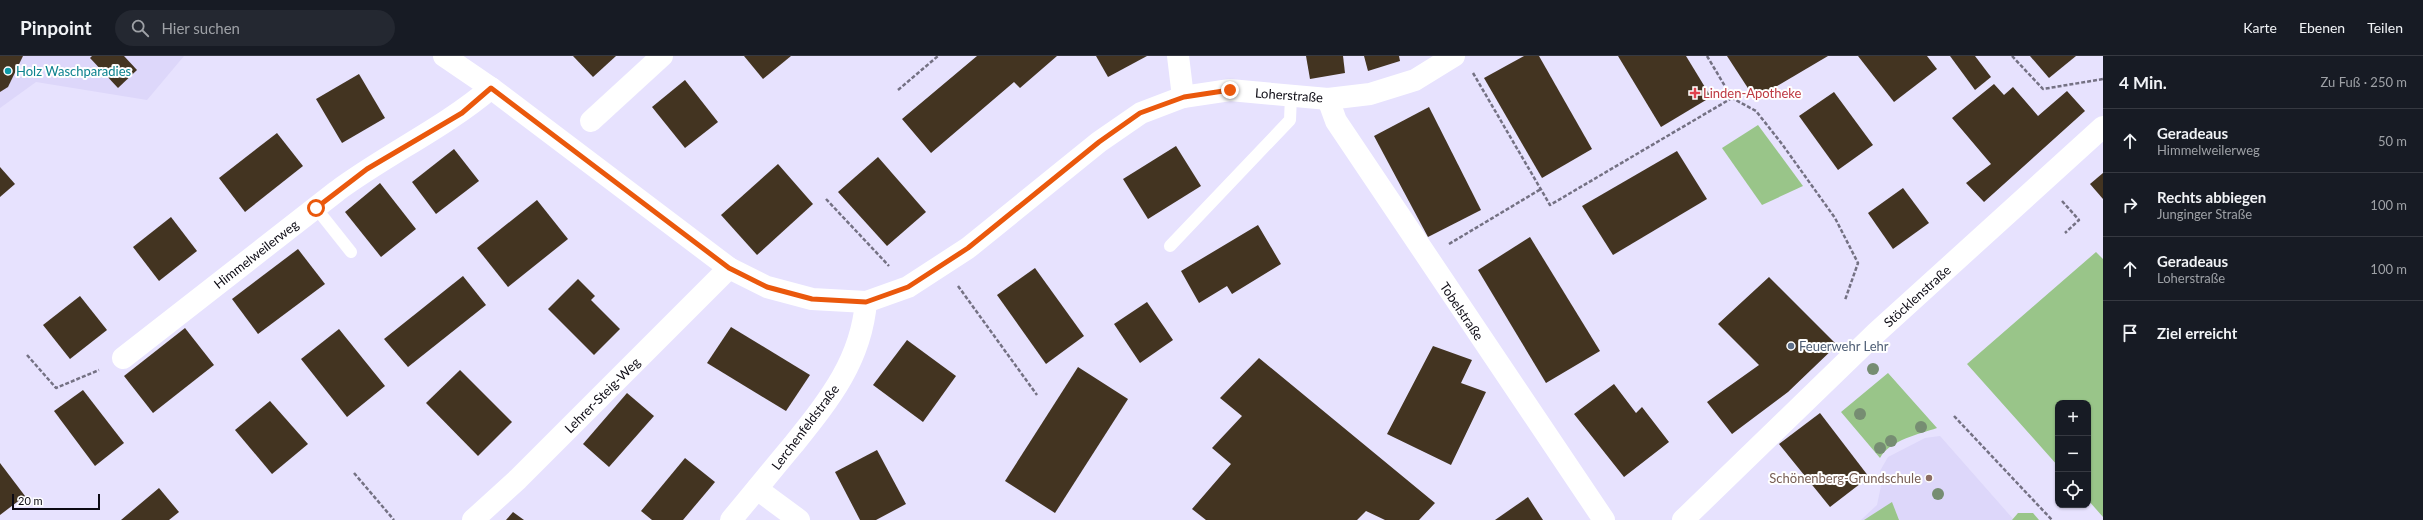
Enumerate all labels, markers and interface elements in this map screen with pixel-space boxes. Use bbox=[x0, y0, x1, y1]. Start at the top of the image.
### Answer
search box bbox=[115, 10, 395, 46]
text: Pinpoint bbox=[20, 16, 91, 39]
icon: search bbox=[129, 17, 151, 39]
text: Hier suchen bbox=[161, 19, 240, 37]
text: Karte bbox=[2243, 19, 2277, 36]
text: Ebenen bbox=[2299, 19, 2345, 36]
text: Teilen bbox=[2367, 19, 2403, 36]
place label: Holz Waschparadies bbox=[16, 63, 132, 79]
marker: Holz Waschparadies bbox=[3, 66, 13, 76]
text: 4 Min. bbox=[2119, 72, 2167, 93]
text: Zu Fuß · 250 m bbox=[2321, 74, 2407, 90]
route end bbox=[1221, 81, 1239, 99]
street label: Loherstraße bbox=[1254, 85, 1324, 105]
place label: Linden-Apotheke bbox=[1703, 85, 1802, 101]
marker: Linden-Apotheke bbox=[1690, 88, 1700, 98]
text: Geradeaus bbox=[2157, 124, 2228, 142]
icon: ahead bbox=[2119, 130, 2141, 152]
text: 50 m bbox=[2378, 133, 2407, 149]
text: Himmelweilerweg bbox=[2157, 142, 2260, 158]
text: Rechts abbiegen bbox=[2157, 188, 2266, 206]
icon: right bbox=[2119, 194, 2141, 216]
text: 100 m bbox=[2370, 197, 2407, 213]
route start bbox=[307, 199, 325, 217]
text: Junginger Straße bbox=[2157, 206, 2252, 222]
street label: Himmelweilerweg bbox=[211, 216, 302, 292]
text: Geradeaus bbox=[2157, 252, 2228, 270]
icon: ahead bbox=[2119, 258, 2141, 280]
text: 100 m bbox=[2370, 261, 2407, 277]
street label: Stöcklenstraße bbox=[1880, 262, 1954, 330]
text: Loherstraße bbox=[2157, 270, 2225, 286]
street label: Tobelstraße bbox=[1437, 279, 1487, 343]
icon: arrive bbox=[2119, 322, 2141, 344]
text: Ziel erreicht bbox=[2157, 324, 2237, 342]
place label: Feuerwehr Lehr bbox=[1799, 338, 1889, 354]
marker: Feuerwehr Lehr bbox=[1786, 341, 1796, 351]
street label: Lehrer-Steig-Weg bbox=[561, 354, 643, 436]
street label: Lerchenfeldstraße bbox=[768, 381, 842, 473]
map controls bbox=[2055, 400, 2091, 508]
button: + bbox=[2055, 400, 2091, 436]
button: − bbox=[2055, 436, 2091, 472]
place label: Schönenberg-Grundschule bbox=[1769, 470, 1921, 486]
button: locate bbox=[2055, 472, 2091, 508]
marker: Schönenberg-Grundschule bbox=[1924, 473, 1934, 483]
scale bar bbox=[12, 492, 100, 511]
text: 20 m bbox=[18, 494, 43, 507]

